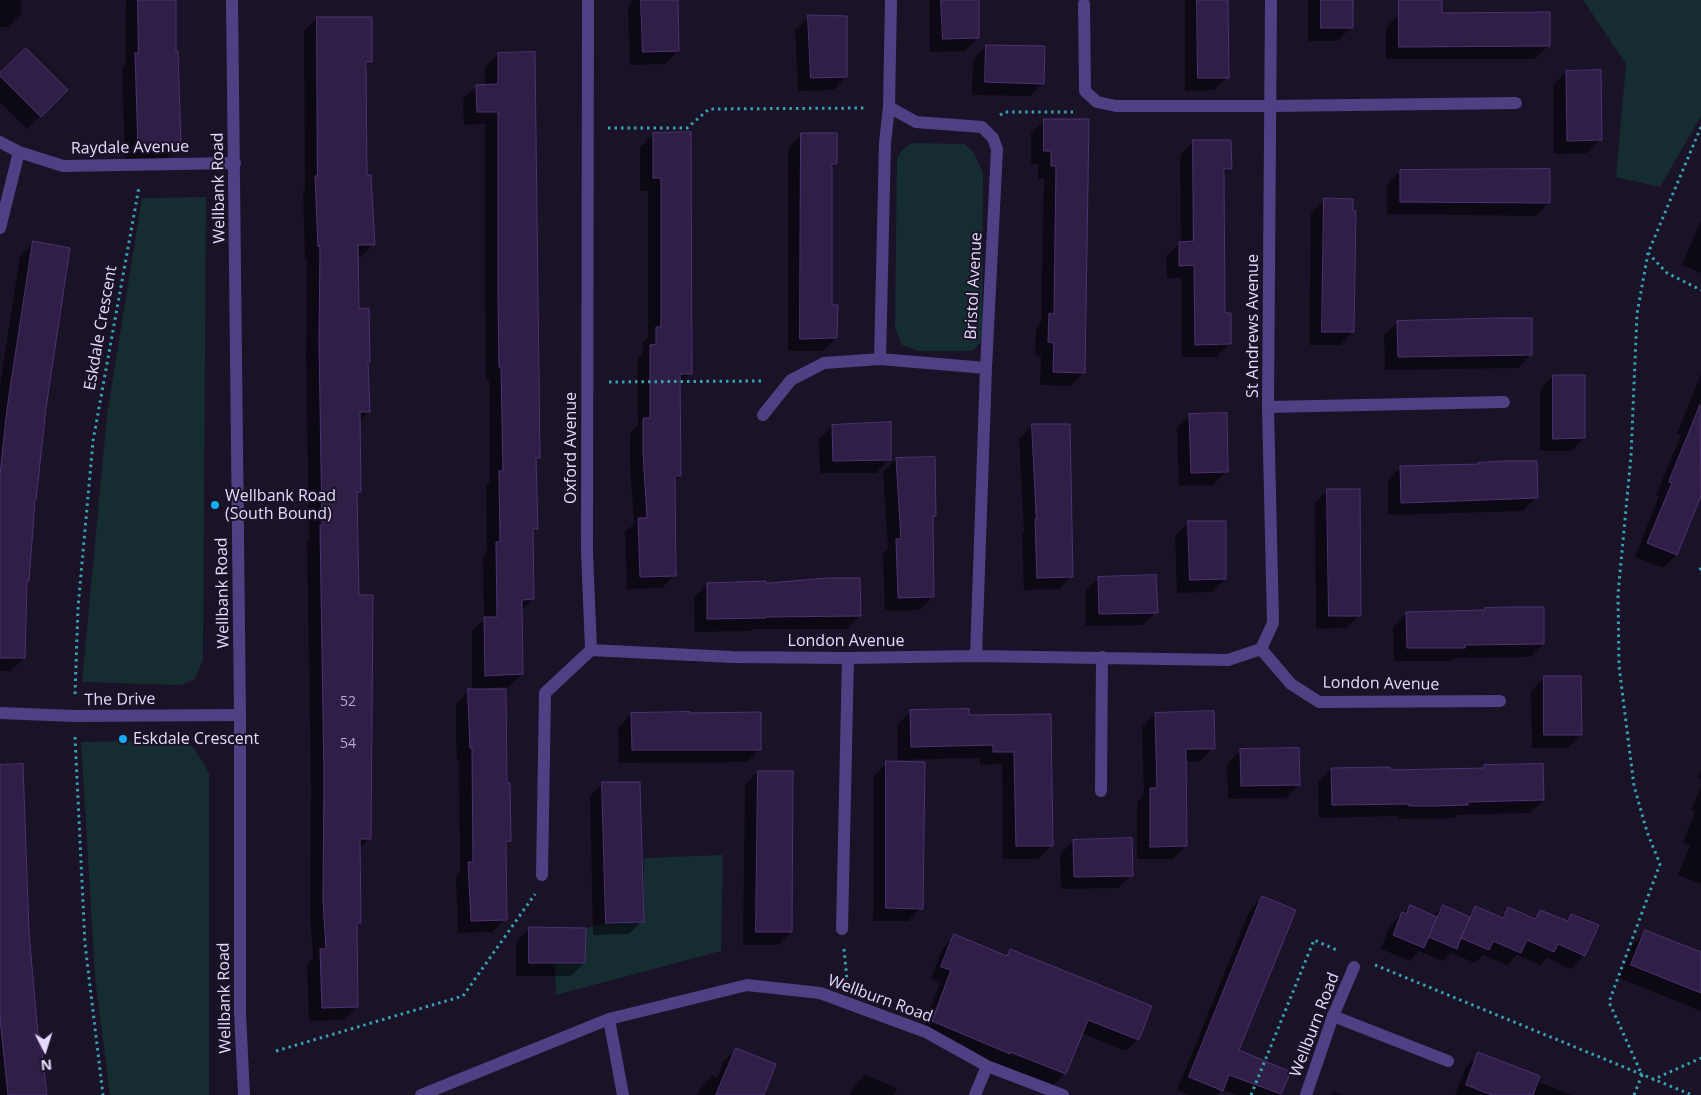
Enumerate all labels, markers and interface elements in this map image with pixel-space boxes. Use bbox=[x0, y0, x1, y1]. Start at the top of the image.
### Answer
street label: Wellbank Road bbox=[208, 132, 230, 244]
street label: Raydale Avenue bbox=[71, 137, 189, 159]
street label: Bristol Avenue bbox=[962, 232, 986, 340]
street label: St Andrews Avenue bbox=[1243, 254, 1263, 398]
street label: Eskdale Crescent bbox=[81, 264, 121, 392]
street label: Oxford Avenue bbox=[561, 392, 581, 504]
place label: Wellbank Road (South Bound) bbox=[225, 486, 336, 524]
marker: Wellbank Road (South Bound) bbox=[209, 499, 221, 511]
street label: Wellbank Road bbox=[212, 537, 234, 649]
street label: London Avenue bbox=[788, 631, 904, 651]
street label: London Avenue bbox=[1322, 673, 1440, 695]
street label: The Drive bbox=[84, 690, 156, 710]
house number: 52 bbox=[340, 694, 356, 710]
place label: Eskdale Crescent bbox=[133, 729, 259, 749]
marker: Eskdale Crescent bbox=[117, 733, 129, 745]
house number: 54 bbox=[340, 736, 356, 752]
street label: Wellbank Road bbox=[214, 942, 236, 1054]
street label: Wellburn Road bbox=[1286, 970, 1344, 1080]
street label: Wellburn Road bbox=[825, 971, 935, 1027]
north arrow bbox=[20, 1025, 70, 1075]
text: N bbox=[40, 1055, 53, 1075]

